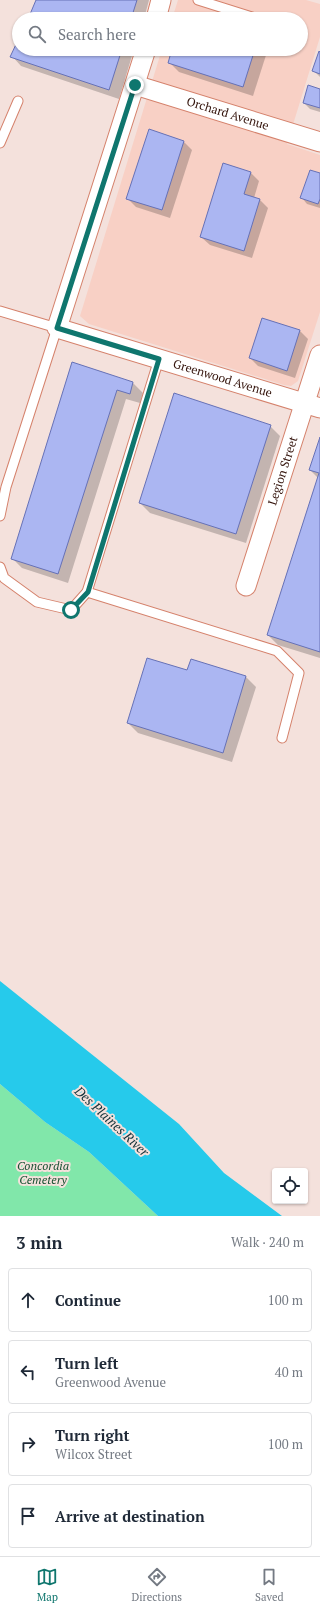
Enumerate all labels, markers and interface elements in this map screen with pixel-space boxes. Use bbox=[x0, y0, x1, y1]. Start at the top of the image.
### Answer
search box bbox=[12, 12, 308, 56]
icon: search bbox=[26, 23, 48, 45]
text: Search here bbox=[58, 24, 136, 44]
route end bbox=[126, 76, 144, 94]
street label: Orchard Avenue bbox=[185, 93, 271, 133]
street label: Greenwood Avenue bbox=[171, 356, 274, 400]
street label: Legion Street bbox=[264, 434, 301, 507]
route start bbox=[62, 601, 80, 619]
water label: Des Plaines River bbox=[70, 1081, 154, 1161]
park label: Concordia Cemetery bbox=[17, 1158, 69, 1187]
map controls bbox=[272, 1168, 308, 1204]
button: locate bbox=[272, 1168, 308, 1204]
text: 3 min bbox=[16, 1231, 63, 1254]
text: Walk · 240 m bbox=[231, 1233, 304, 1251]
icon: ahead bbox=[17, 1289, 39, 1311]
text: Continue bbox=[55, 1290, 121, 1310]
text: 100 m bbox=[268, 1291, 303, 1309]
text: Turn left bbox=[55, 1353, 119, 1373]
icon: left bbox=[17, 1361, 39, 1383]
text: 40 m bbox=[275, 1363, 303, 1381]
text: Greenwood Avenue bbox=[55, 1373, 166, 1391]
text: Turn right bbox=[55, 1425, 130, 1445]
icon: right bbox=[17, 1433, 39, 1455]
text: 100 m bbox=[268, 1435, 303, 1453]
text: Wilcox Street bbox=[55, 1445, 132, 1463]
icon: arrive bbox=[17, 1505, 39, 1527]
text: Arrive at destination bbox=[55, 1506, 205, 1526]
tab: Map bbox=[36, 1566, 58, 1604]
tab: Directions bbox=[131, 1566, 182, 1604]
tab: Saved bbox=[255, 1566, 284, 1604]

